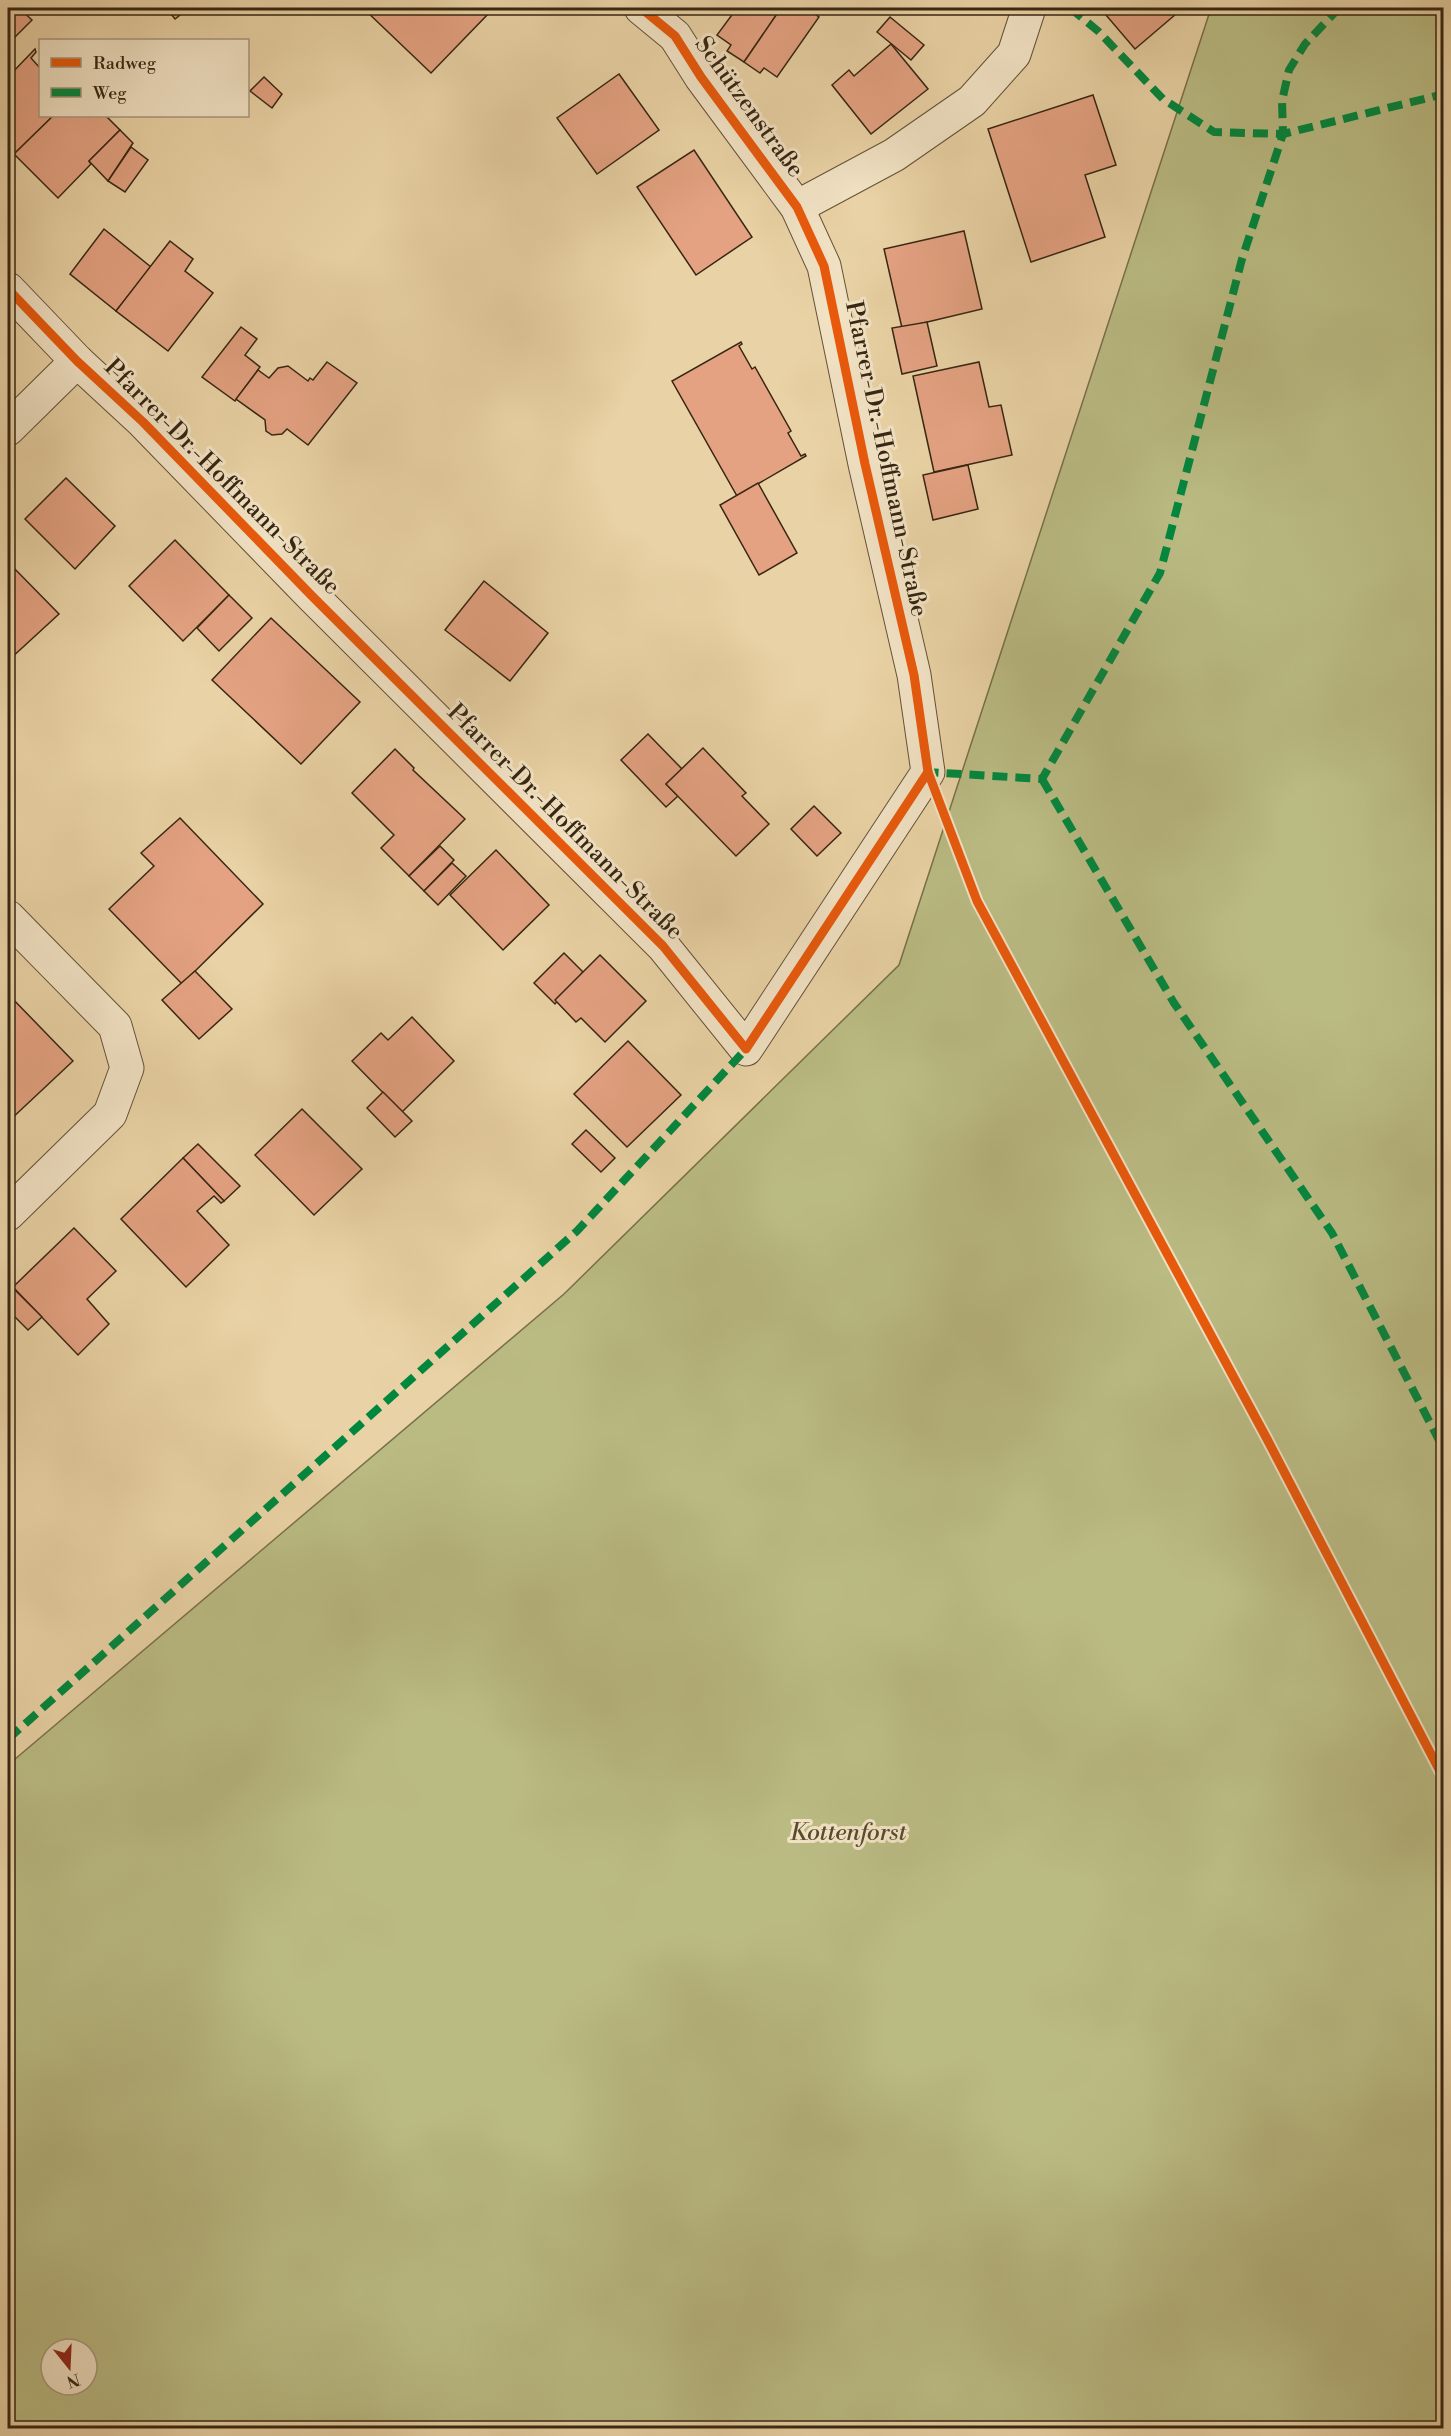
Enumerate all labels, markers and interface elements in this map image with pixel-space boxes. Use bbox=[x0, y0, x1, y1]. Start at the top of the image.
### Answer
street label: Schützenstraße bbox=[688, 30, 810, 184]
legend bbox=[39, 39, 249, 117]
text: Radweg bbox=[93, 52, 157, 75]
text: Weg bbox=[92, 82, 127, 105]
street label: Pfarrer-Dr.-Hoffmann-Straße bbox=[838, 298, 934, 620]
street label: Pfarrer-Dr.-Hoffmann-Straße bbox=[98, 353, 346, 601]
street label: Pfarrer-Dr.-Hoffmann-Straße bbox=[441, 698, 689, 946]
park label: Kottenforst bbox=[790, 1818, 907, 1848]
north arrow bbox=[39, 2337, 99, 2397]
text: N bbox=[64, 2369, 82, 2392]

